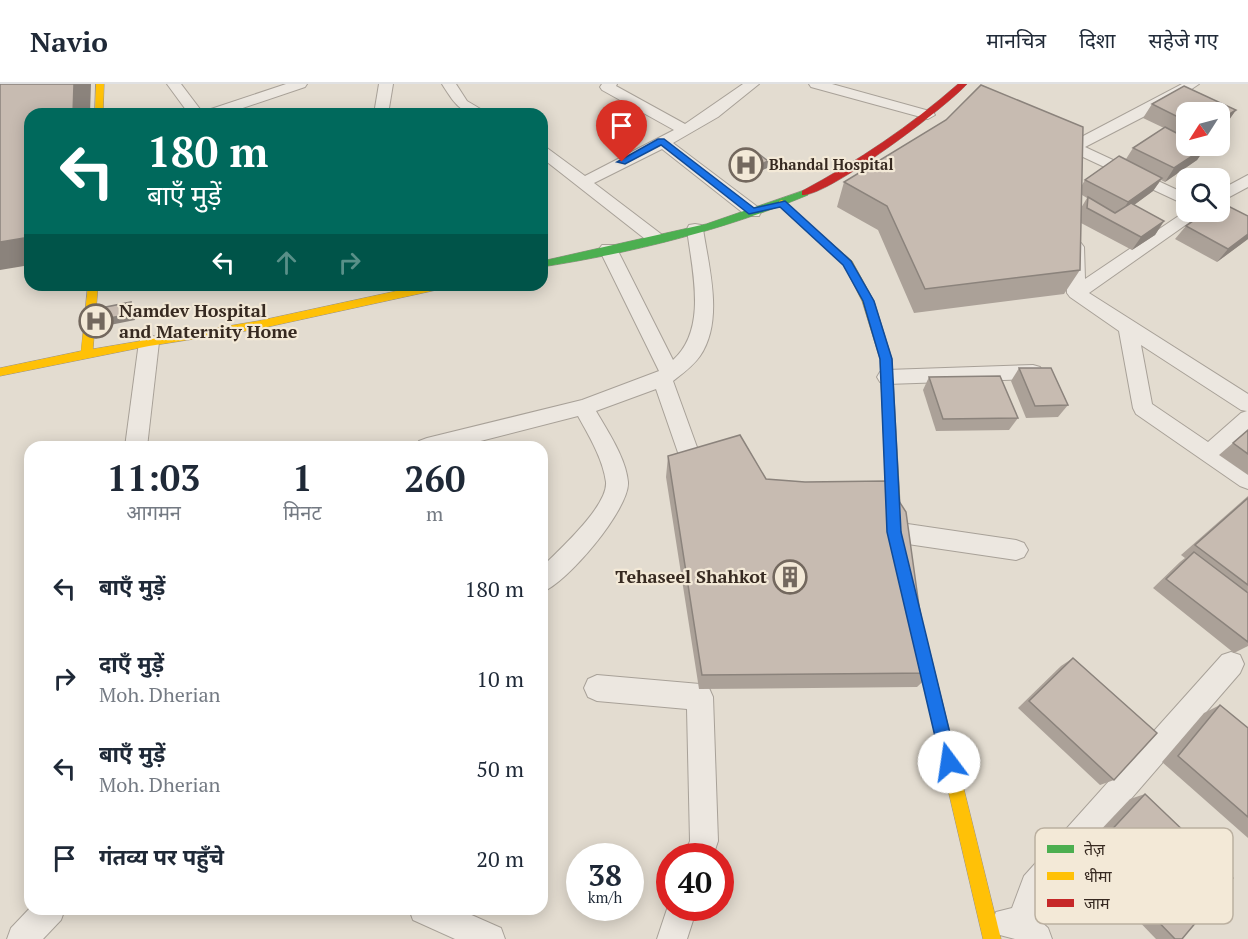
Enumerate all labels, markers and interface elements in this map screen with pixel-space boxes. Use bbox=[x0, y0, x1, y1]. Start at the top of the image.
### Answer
text: Navio bbox=[30, 23, 108, 60]
text: मानचित्र bbox=[986, 26, 1046, 54]
text: दिशा bbox=[1079, 26, 1116, 54]
text: सहेजे गए bbox=[1149, 26, 1218, 54]
pin bbox=[596, 100, 647, 162]
north arrow bbox=[1176, 102, 1230, 156]
map controls bbox=[1176, 102, 1230, 222]
icon: arrive bbox=[605, 109, 638, 142]
text: 180 m bbox=[147, 123, 268, 179]
icon: left bbox=[48, 132, 126, 210]
hospital icon: Bhandal Hospital bbox=[728, 147, 764, 183]
place label: Bhandal Hospital bbox=[769, 154, 893, 174]
button: search bbox=[1176, 168, 1230, 222]
text: बाएँ मुड़ें bbox=[147, 177, 222, 213]
icon: left bbox=[207, 246, 240, 279]
icon: ahead bbox=[270, 246, 303, 279]
icon: right bbox=[333, 246, 366, 279]
place label: Namdev Hospital and Maternity Home bbox=[119, 298, 298, 343]
hospital icon: Namdev Hospital and Maternity Home bbox=[78, 303, 114, 339]
text: 11:03 bbox=[107, 454, 200, 501]
text: 1 bbox=[292, 454, 312, 501]
text: 260 bbox=[404, 455, 465, 502]
text: आगमन bbox=[126, 499, 181, 526]
text: मिनट bbox=[283, 499, 321, 526]
text: m bbox=[426, 500, 443, 527]
building icon: Tehaseel Shahkot bbox=[772, 559, 808, 595]
place label: Tehaseel Shahkot bbox=[615, 564, 767, 588]
icon: left bbox=[48, 572, 81, 605]
text: बाएँ मुड़ें bbox=[99, 572, 165, 601]
text: 180 m bbox=[464, 574, 524, 603]
text: दाएँ मुड़ें bbox=[99, 649, 164, 678]
icon: right bbox=[48, 662, 81, 695]
text: 10 m bbox=[476, 664, 524, 693]
text: Moh. Dherian bbox=[99, 681, 220, 708]
position arrow bbox=[917, 730, 981, 794]
text: बाएँ मुड़ें bbox=[99, 739, 165, 768]
icon: left bbox=[48, 752, 81, 785]
text: 50 m bbox=[476, 754, 524, 783]
text: Moh. Dherian bbox=[99, 771, 220, 798]
legend bbox=[1035, 828, 1233, 924]
text: तेज़ bbox=[1084, 838, 1106, 860]
icon: arrive bbox=[48, 842, 81, 875]
text: गंतव्य पर पहुँचे bbox=[99, 842, 224, 871]
speed limit sign: 40 bbox=[656, 843, 734, 921]
text: 20 m bbox=[476, 844, 524, 873]
text: 38 bbox=[588, 855, 622, 895]
text: धीमा bbox=[1084, 865, 1113, 887]
text: km/h bbox=[588, 887, 622, 907]
text: जाम bbox=[1084, 892, 1110, 914]

